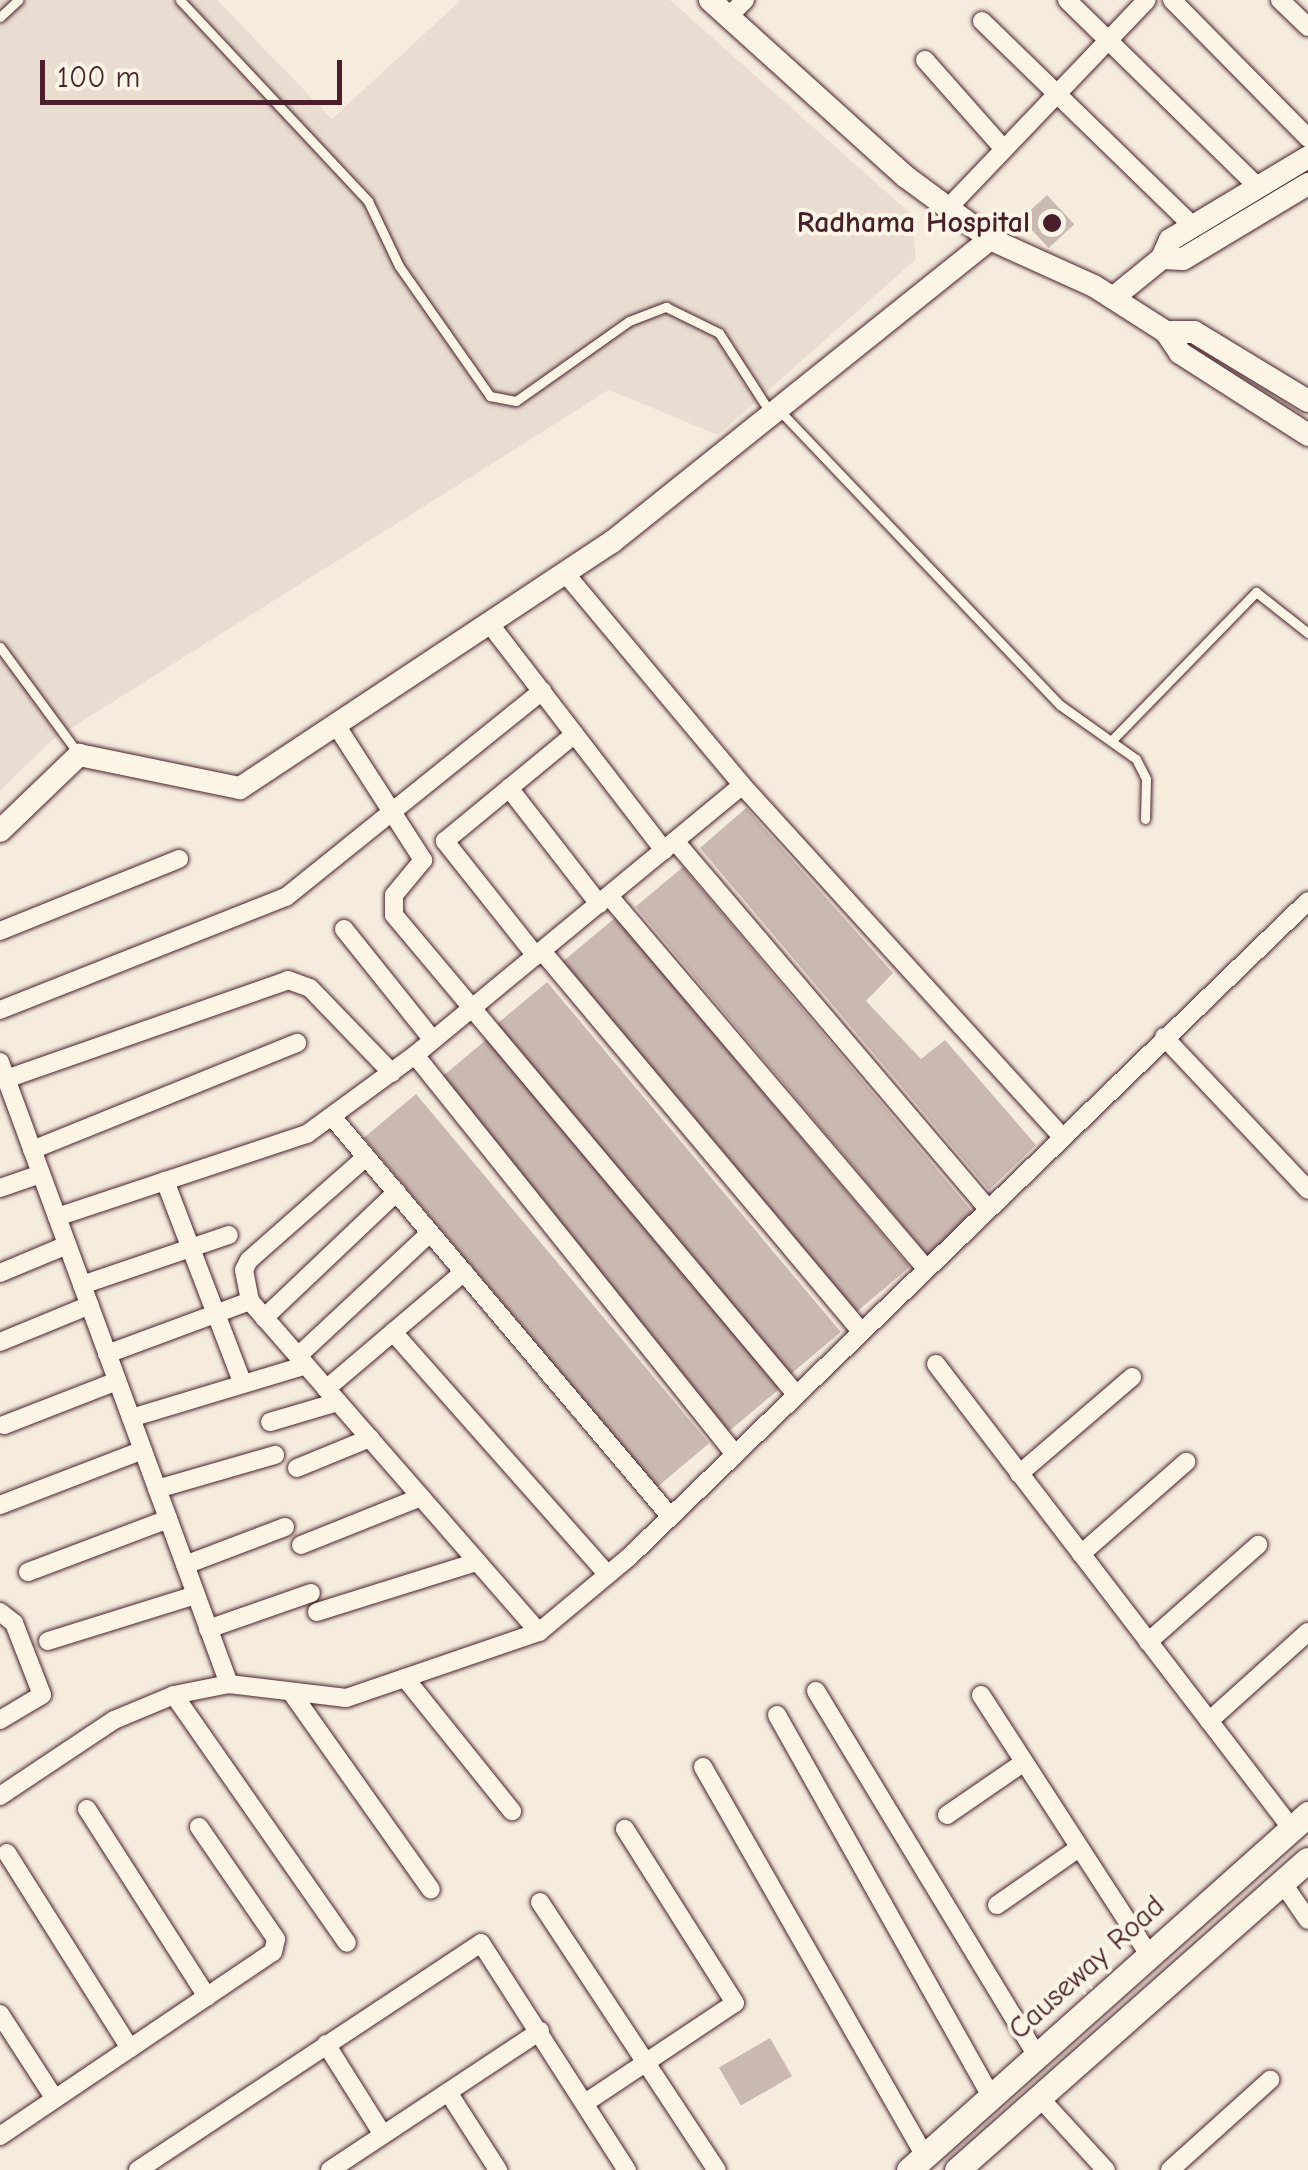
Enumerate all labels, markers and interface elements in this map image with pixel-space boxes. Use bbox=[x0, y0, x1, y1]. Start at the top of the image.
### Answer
scale bar bbox=[45, 40, 348, 102]
text: 100 m bbox=[57, 60, 140, 95]
place label: Radhama Hospital bbox=[797, 205, 1030, 241]
marker: Radhama Hospital bbox=[1039, 210, 1065, 236]
street label: Causeway Road bbox=[1001, 1888, 1173, 2048]

